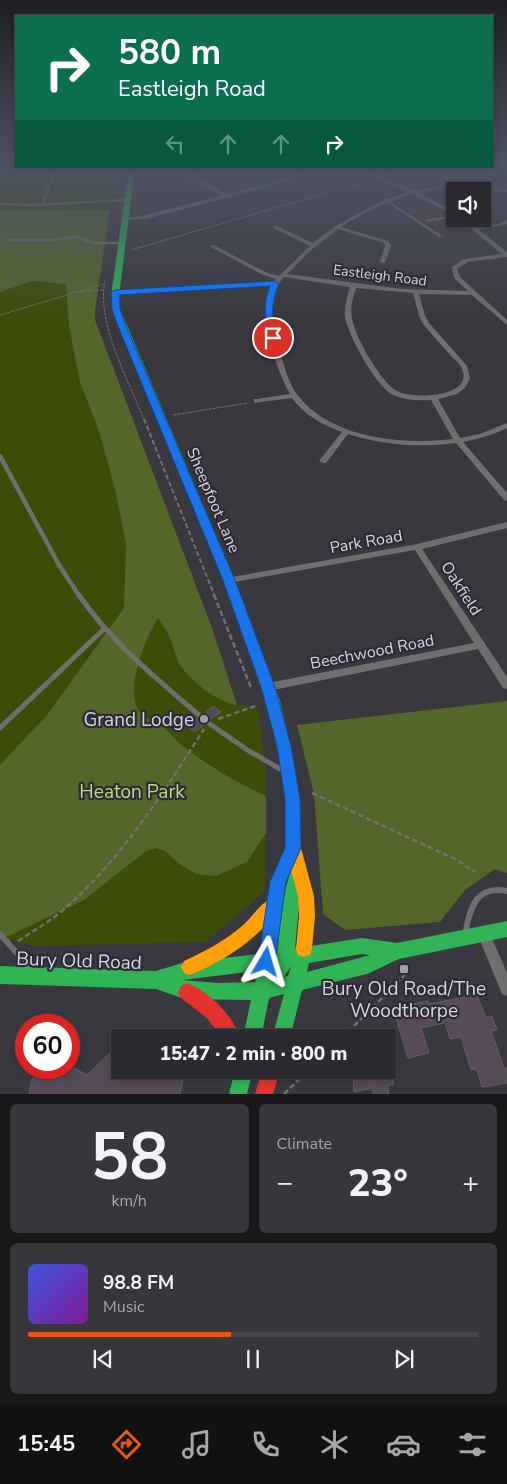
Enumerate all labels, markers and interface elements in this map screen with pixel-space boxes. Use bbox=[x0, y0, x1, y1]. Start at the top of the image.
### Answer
text: 580 m bbox=[118, 29, 221, 76]
icon: right bbox=[35, 35, 100, 100]
text: Eastleigh Road bbox=[118, 74, 266, 104]
icon: left bbox=[161, 130, 189, 158]
icon: ahead bbox=[214, 130, 242, 158]
icon: ahead bbox=[267, 130, 295, 158]
icon: right bbox=[320, 130, 348, 158]
map controls bbox=[446, 182, 491, 227]
button: sound bbox=[446, 182, 491, 227]
street label: Eastleigh Road bbox=[332, 260, 428, 291]
pin bbox=[252, 317, 294, 359]
icon: arrive bbox=[259, 324, 287, 352]
street label: Sheepfoot Lane bbox=[181, 444, 245, 556]
street label: Park Road bbox=[328, 525, 404, 559]
street label: Oakfield bbox=[436, 557, 487, 620]
street label: Beechwood Road bbox=[308, 629, 436, 675]
place label: Grand Lodge bbox=[84, 707, 194, 733]
marker: Grand Lodge bbox=[198, 713, 210, 725]
park label: Heaton Park bbox=[79, 779, 185, 805]
position arrow bbox=[239, 935, 291, 987]
street label: Bury Old Road bbox=[16, 946, 142, 976]
marker: Bury Old Road/The Woodthorpe bbox=[398, 963, 410, 975]
place label: Bury Old Road/The Woodthorpe bbox=[322, 976, 486, 1024]
speed limit sign: 60 bbox=[15, 1014, 80, 1079]
text: 15:47 · 2 min · 800 m bbox=[160, 1041, 347, 1067]
text: 58 bbox=[90, 1113, 168, 1202]
text: Climate bbox=[277, 1133, 332, 1155]
text: 23° bbox=[348, 1158, 408, 1209]
text: − bbox=[277, 1164, 293, 1202]
text: + bbox=[462, 1164, 479, 1202]
text: km/h bbox=[112, 1190, 147, 1212]
text: 98.8 FM bbox=[103, 1270, 174, 1296]
text: Music bbox=[103, 1296, 144, 1318]
icon: previous bbox=[89, 1345, 117, 1373]
icon: pause bbox=[239, 1345, 267, 1373]
icon: next bbox=[390, 1345, 418, 1373]
icon: directions bbox=[109, 1427, 144, 1462]
icon: music bbox=[179, 1427, 214, 1462]
icon: phone bbox=[248, 1427, 283, 1462]
icon: climate bbox=[317, 1427, 352, 1462]
icon: car bbox=[386, 1427, 421, 1462]
icon: filters bbox=[455, 1427, 490, 1462]
text: 15:45 bbox=[17, 1429, 75, 1459]

